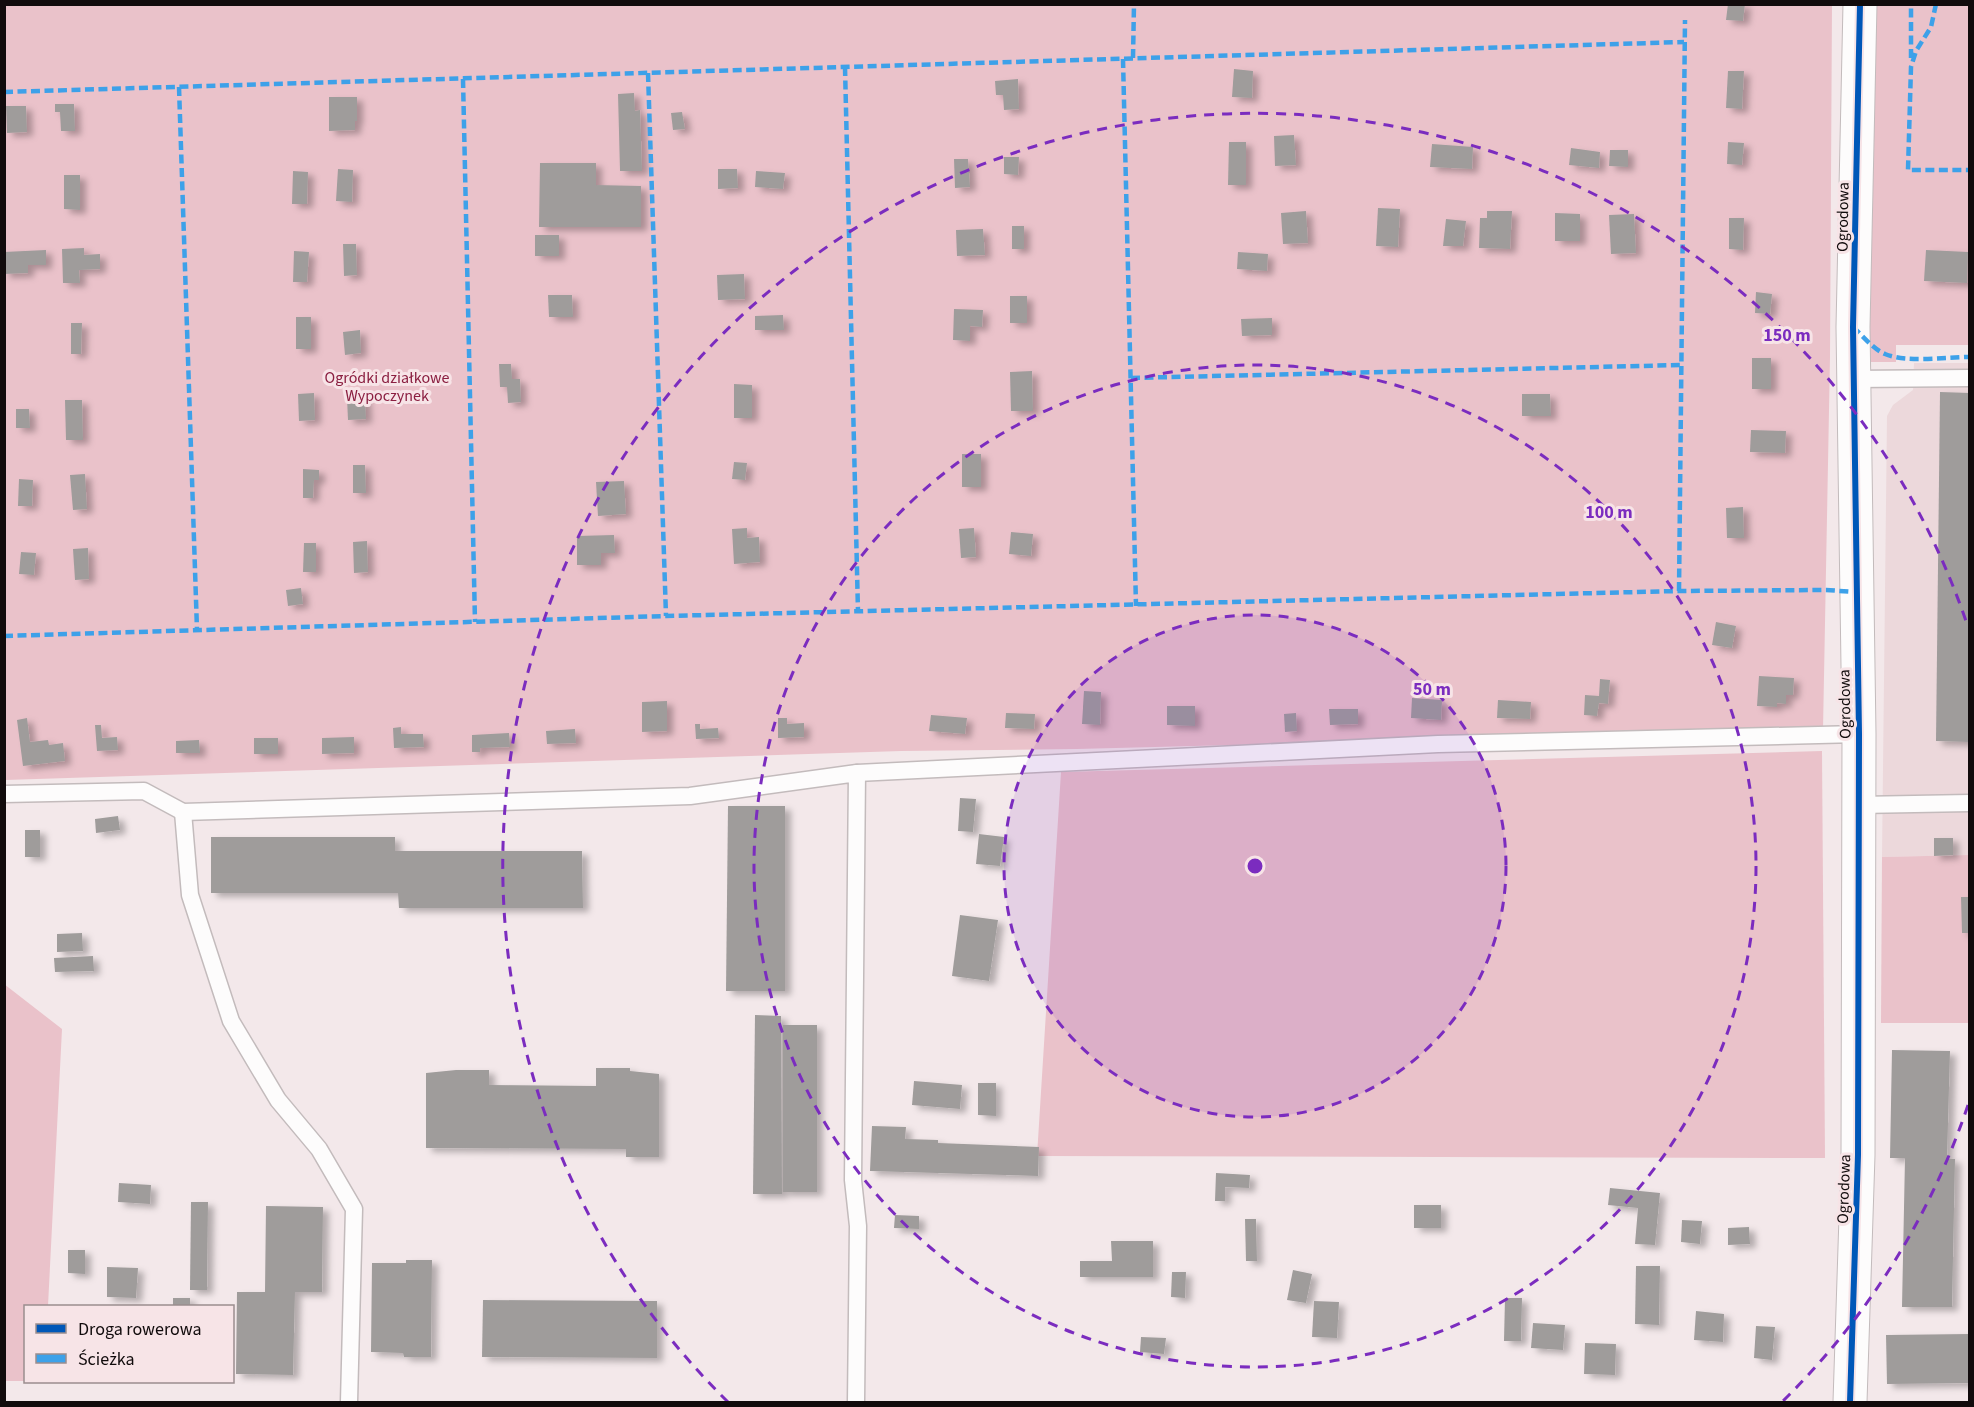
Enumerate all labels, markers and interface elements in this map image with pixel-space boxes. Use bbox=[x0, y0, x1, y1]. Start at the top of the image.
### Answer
street label: Ogrodowa bbox=[1831, 182, 1855, 252]
text: 150 m bbox=[1763, 323, 1811, 348]
park label: Ogródki działkowe Wypoczynek bbox=[325, 367, 449, 407]
text: 100 m bbox=[1585, 500, 1633, 525]
street label: Ogrodowa bbox=[1833, 669, 1857, 739]
text: 50 m bbox=[1413, 677, 1451, 702]
centre of rings bbox=[1245, 856, 1265, 876]
street label: Ogrodowa bbox=[1832, 1154, 1856, 1224]
legend bbox=[24, 1305, 234, 1383]
text: Droga rowerowa bbox=[78, 1317, 202, 1342]
text: Ścieżka bbox=[78, 1347, 135, 1372]

